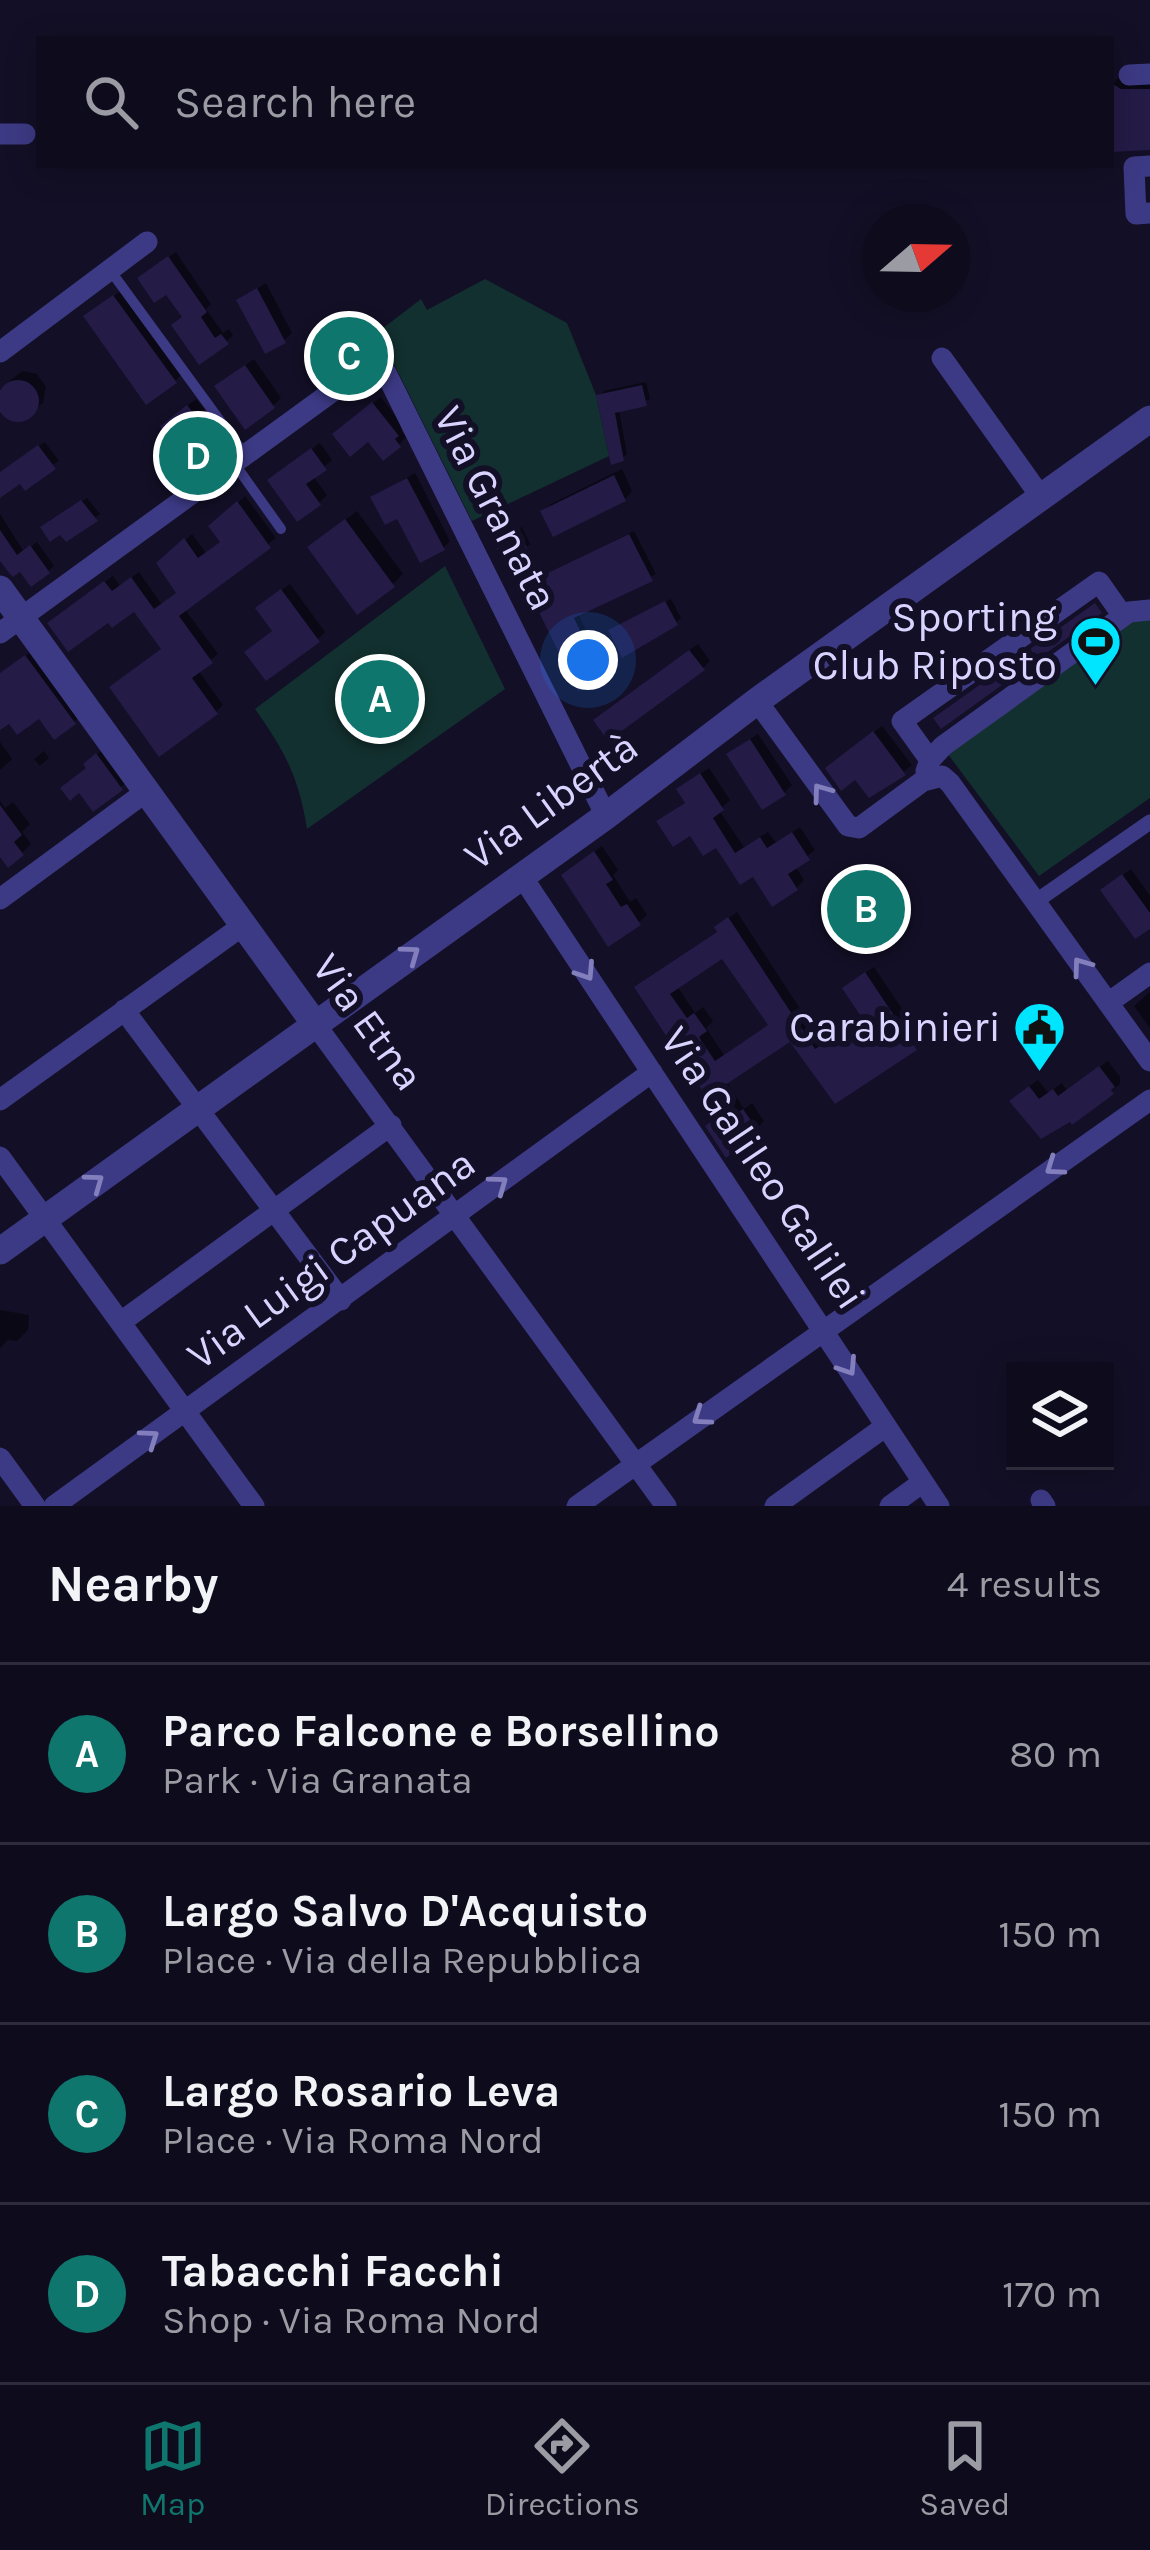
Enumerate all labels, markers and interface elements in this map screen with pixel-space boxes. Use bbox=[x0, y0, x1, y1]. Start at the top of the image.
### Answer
search box bbox=[36, 36, 1114, 168]
icon: search bbox=[78, 69, 144, 135]
text: Search here bbox=[174, 76, 416, 128]
north arrow bbox=[862, 204, 970, 312]
pin: C bbox=[310, 311, 388, 401]
street label: Via Granata bbox=[423, 398, 569, 618]
pin: D bbox=[159, 411, 237, 501]
place label: Sporting Club Riposto bbox=[813, 592, 1057, 690]
sports icon: Sporting Club Riposto bbox=[1068, 613, 1124, 687]
your location bbox=[558, 630, 618, 690]
pin: A bbox=[341, 654, 419, 744]
street label: Via Libertà bbox=[455, 721, 647, 881]
one-way arrow bbox=[814, 784, 836, 805]
pin: B bbox=[827, 864, 905, 954]
street label: Via Etna bbox=[302, 944, 434, 1100]
one-way arrow bbox=[398, 947, 419, 969]
one-way arrow bbox=[1074, 958, 1096, 979]
one-way arrow bbox=[571, 959, 593, 981]
public building icon: Carabinieri bbox=[1012, 999, 1068, 1073]
place label: Carabinieri bbox=[789, 1002, 1001, 1052]
street label: Via Galileo Galilei bbox=[650, 1017, 876, 1319]
street label: Via Luigi Capuana bbox=[177, 1138, 485, 1380]
one-way arrow bbox=[1045, 1153, 1067, 1175]
one-way arrow bbox=[82, 1175, 103, 1197]
one-way arrow bbox=[486, 1176, 508, 1198]
one-way arrow bbox=[834, 1354, 856, 1376]
map controls bbox=[1006, 1362, 1114, 1470]
button: layers bbox=[1006, 1362, 1114, 1470]
one-way arrow bbox=[692, 1403, 714, 1425]
one-way arrow bbox=[137, 1431, 158, 1453]
text: Nearby bbox=[48, 1554, 218, 1614]
text: 4 results bbox=[947, 1561, 1102, 1607]
text: Parco Falcone e Borsellino bbox=[162, 1705, 720, 1757]
text: A bbox=[75, 1731, 99, 1777]
text: 80 m bbox=[1009, 1731, 1102, 1777]
text: Park · Via Granata bbox=[162, 1757, 473, 1803]
text: Largo Salvo D'Acquisto bbox=[162, 1885, 648, 1937]
text: B bbox=[74, 1911, 100, 1957]
text: 150 m bbox=[998, 1911, 1102, 1957]
text: Place · Via della Repubblica bbox=[162, 1937, 642, 1983]
text: Largo Rosario Leva bbox=[162, 2065, 560, 2117]
text: C bbox=[75, 2091, 99, 2137]
text: 150 m bbox=[998, 2091, 1102, 2137]
text: Place · Via Roma Nord bbox=[162, 2117, 544, 2163]
text: Tabacchi Facchi bbox=[162, 2245, 504, 2297]
text: D bbox=[74, 2271, 100, 2317]
text: 170 m bbox=[1002, 2271, 1102, 2317]
text: Shop · Via Roma Nord bbox=[162, 2297, 541, 2343]
tab: Map bbox=[140, 2413, 206, 2523]
tab: Directions bbox=[485, 2413, 640, 2523]
tab: Saved bbox=[919, 2413, 1010, 2523]

